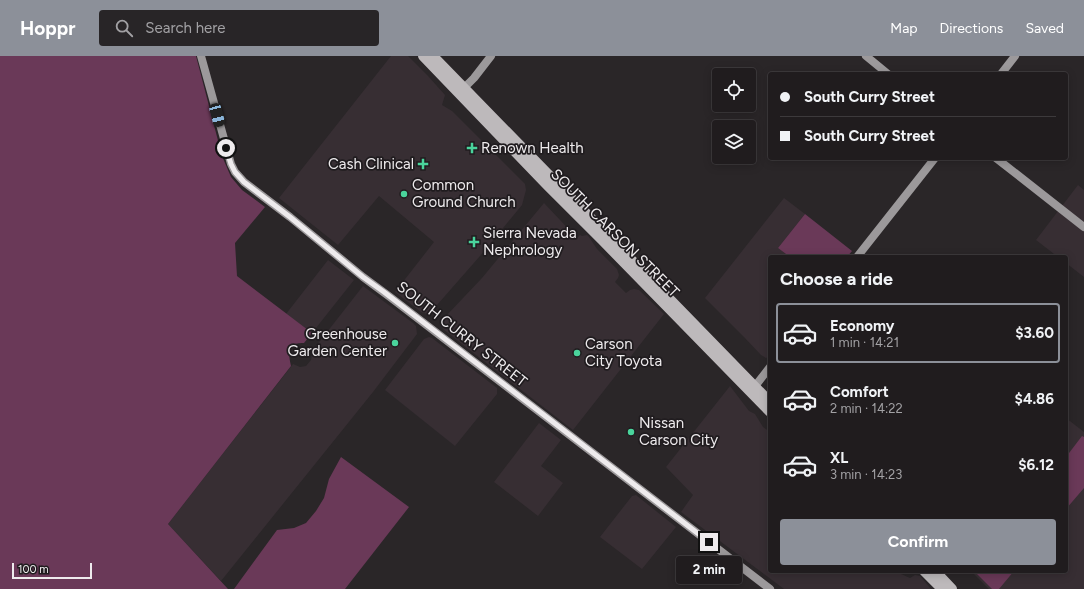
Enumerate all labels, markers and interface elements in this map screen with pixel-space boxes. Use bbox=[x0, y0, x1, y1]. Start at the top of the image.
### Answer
search box bbox=[99, 10, 379, 46]
text: Hoppr bbox=[20, 17, 75, 40]
icon: search bbox=[113, 17, 135, 39]
text: Search here bbox=[145, 19, 225, 37]
text: Map bbox=[890, 20, 918, 37]
text: Directions bbox=[940, 20, 1003, 37]
text: Saved bbox=[1025, 20, 1064, 37]
map controls bbox=[712, 68, 756, 164]
button: locate bbox=[712, 68, 756, 112]
text: South Curry Street bbox=[804, 88, 935, 106]
car bbox=[208, 102, 226, 128]
button: layers bbox=[712, 120, 756, 164]
text: South Curry Street bbox=[804, 127, 935, 145]
route start bbox=[217, 139, 235, 157]
place label: Renown Health bbox=[481, 139, 584, 157]
marker: Renown Health bbox=[466, 142, 478, 154]
place label: Cash Clinical bbox=[328, 155, 414, 173]
marker: Cash Clinical bbox=[417, 158, 429, 170]
street label: SOUTH CARSON STREET bbox=[547, 165, 683, 301]
place label: Common Ground Church bbox=[412, 176, 516, 211]
marker: Common Ground Church bbox=[399, 189, 409, 199]
place label: Sierra Nevada Nephrology bbox=[483, 224, 577, 259]
marker: Sierra Nevada Nephrology bbox=[468, 236, 480, 248]
text: Choose a ride bbox=[780, 268, 893, 290]
street label: SOUTH CURRY STREET bbox=[393, 278, 531, 391]
icon: car bbox=[782, 315, 818, 351]
text: Economy bbox=[830, 317, 895, 335]
text: $3.60 bbox=[1015, 324, 1054, 342]
place label: Greenhouse Garden Center bbox=[288, 325, 387, 360]
place label: Carson City Toyota bbox=[585, 335, 662, 370]
text: 1 min · 14:21 bbox=[830, 335, 899, 350]
marker: Greenhouse Garden Center bbox=[390, 338, 400, 348]
marker: Carson City Toyota bbox=[572, 348, 582, 358]
icon: car bbox=[782, 381, 818, 417]
text: Comfort bbox=[830, 383, 889, 401]
text: $4.86 bbox=[1015, 390, 1054, 408]
text: 2 min · 14:22 bbox=[830, 401, 903, 416]
place label: Nissan Carson City bbox=[639, 414, 718, 449]
marker: Nissan Carson City bbox=[626, 427, 636, 437]
icon: car bbox=[782, 447, 818, 483]
text: XL bbox=[830, 449, 848, 467]
text: $6.12 bbox=[1018, 456, 1054, 474]
text: 3 min · 14:23 bbox=[830, 467, 902, 482]
button: Confirm bbox=[780, 519, 1056, 565]
route end bbox=[700, 533, 718, 551]
callout: 2 min bbox=[676, 556, 742, 584]
scale bar bbox=[12, 561, 92, 580]
text: 2 min bbox=[693, 562, 725, 577]
text: 100 m bbox=[18, 563, 49, 576]

